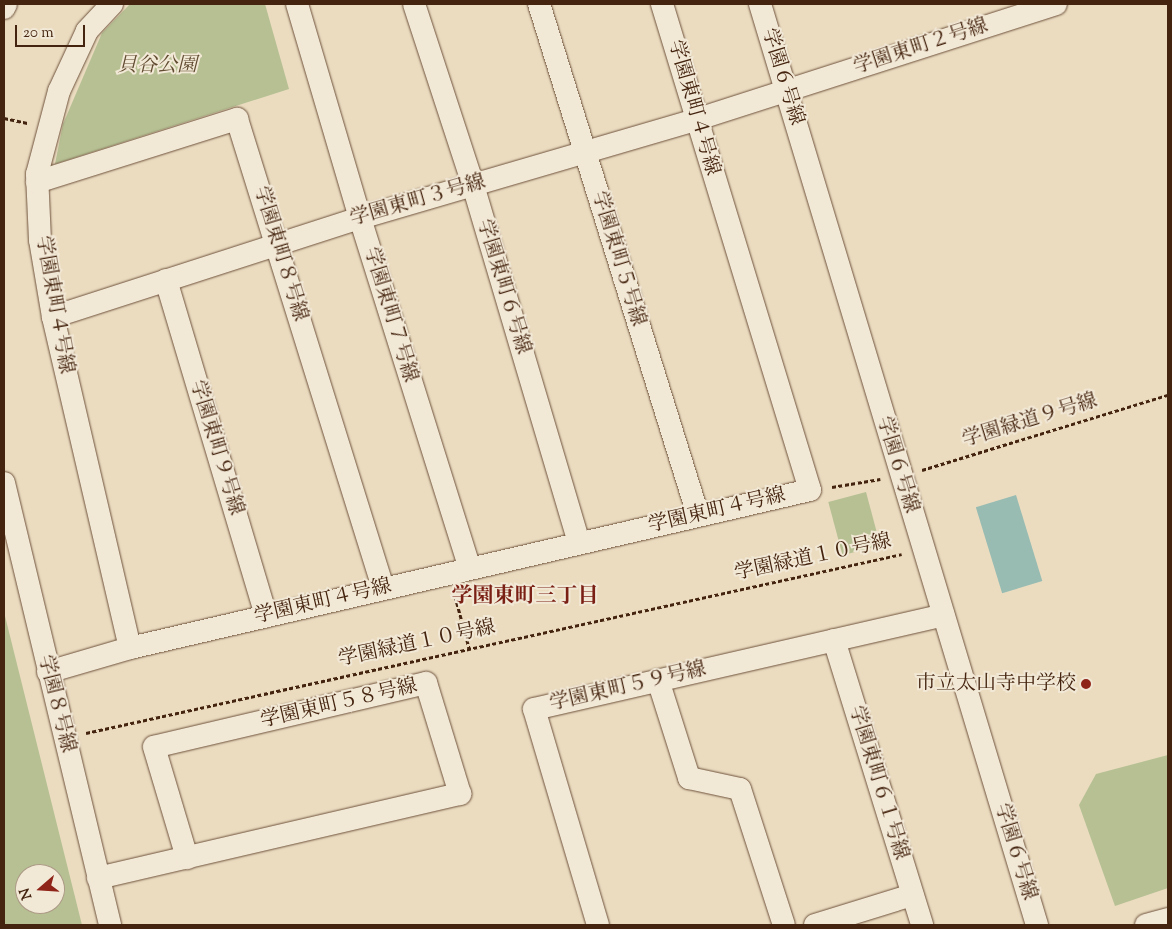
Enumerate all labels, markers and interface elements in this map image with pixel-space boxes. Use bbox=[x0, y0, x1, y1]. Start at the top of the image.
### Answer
street label: 学園東町２号線 bbox=[851, 14, 991, 80]
scale bar bbox=[18, 15, 88, 47]
text: 20 m bbox=[23, 23, 54, 44]
street label: 学園６号線 bbox=[756, 26, 808, 128]
street label: 学園東町４号線 bbox=[662, 37, 724, 179]
park label: 貝谷公園 bbox=[117, 54, 197, 78]
street label: 学園東町３号線 bbox=[347, 170, 489, 232]
street label: 学園東町８号線 bbox=[248, 184, 312, 324]
street label: 学園東町５号線 bbox=[586, 189, 650, 329]
street label: 学園東町６号線 bbox=[471, 217, 535, 357]
street label: 学園東町４号線 bbox=[30, 234, 78, 376]
street label: 学園東町７号線 bbox=[358, 245, 422, 385]
street label: 学園東町９号線 bbox=[184, 378, 248, 518]
street label: 学園緑道９号線 bbox=[960, 389, 1100, 453]
street label: 学園６号線 bbox=[871, 414, 923, 516]
street label: 学園東町４号線 bbox=[646, 484, 788, 538]
street label: 学園緑道１０号線 bbox=[732, 530, 894, 586]
street label: 学園東町４号線 bbox=[252, 575, 394, 629]
district label: 学園東町三丁目 bbox=[452, 584, 598, 610]
street label: 学園緑道１０号線 bbox=[336, 616, 498, 672]
street label: 学園８号線 bbox=[32, 653, 80, 755]
street label: 学園東町５９号線 bbox=[547, 657, 709, 717]
place label: 市立太山寺中学校 bbox=[916, 672, 1076, 696]
street label: 学園東町５８号線 bbox=[258, 674, 420, 734]
marker: 市立太山寺中学校 bbox=[1080, 678, 1092, 690]
street label: 学園東町６１号線 bbox=[843, 703, 913, 863]
street label: 学園６号線 bbox=[989, 801, 1041, 903]
north arrow bbox=[15, 864, 65, 914]
text: N bbox=[15, 885, 38, 902]

